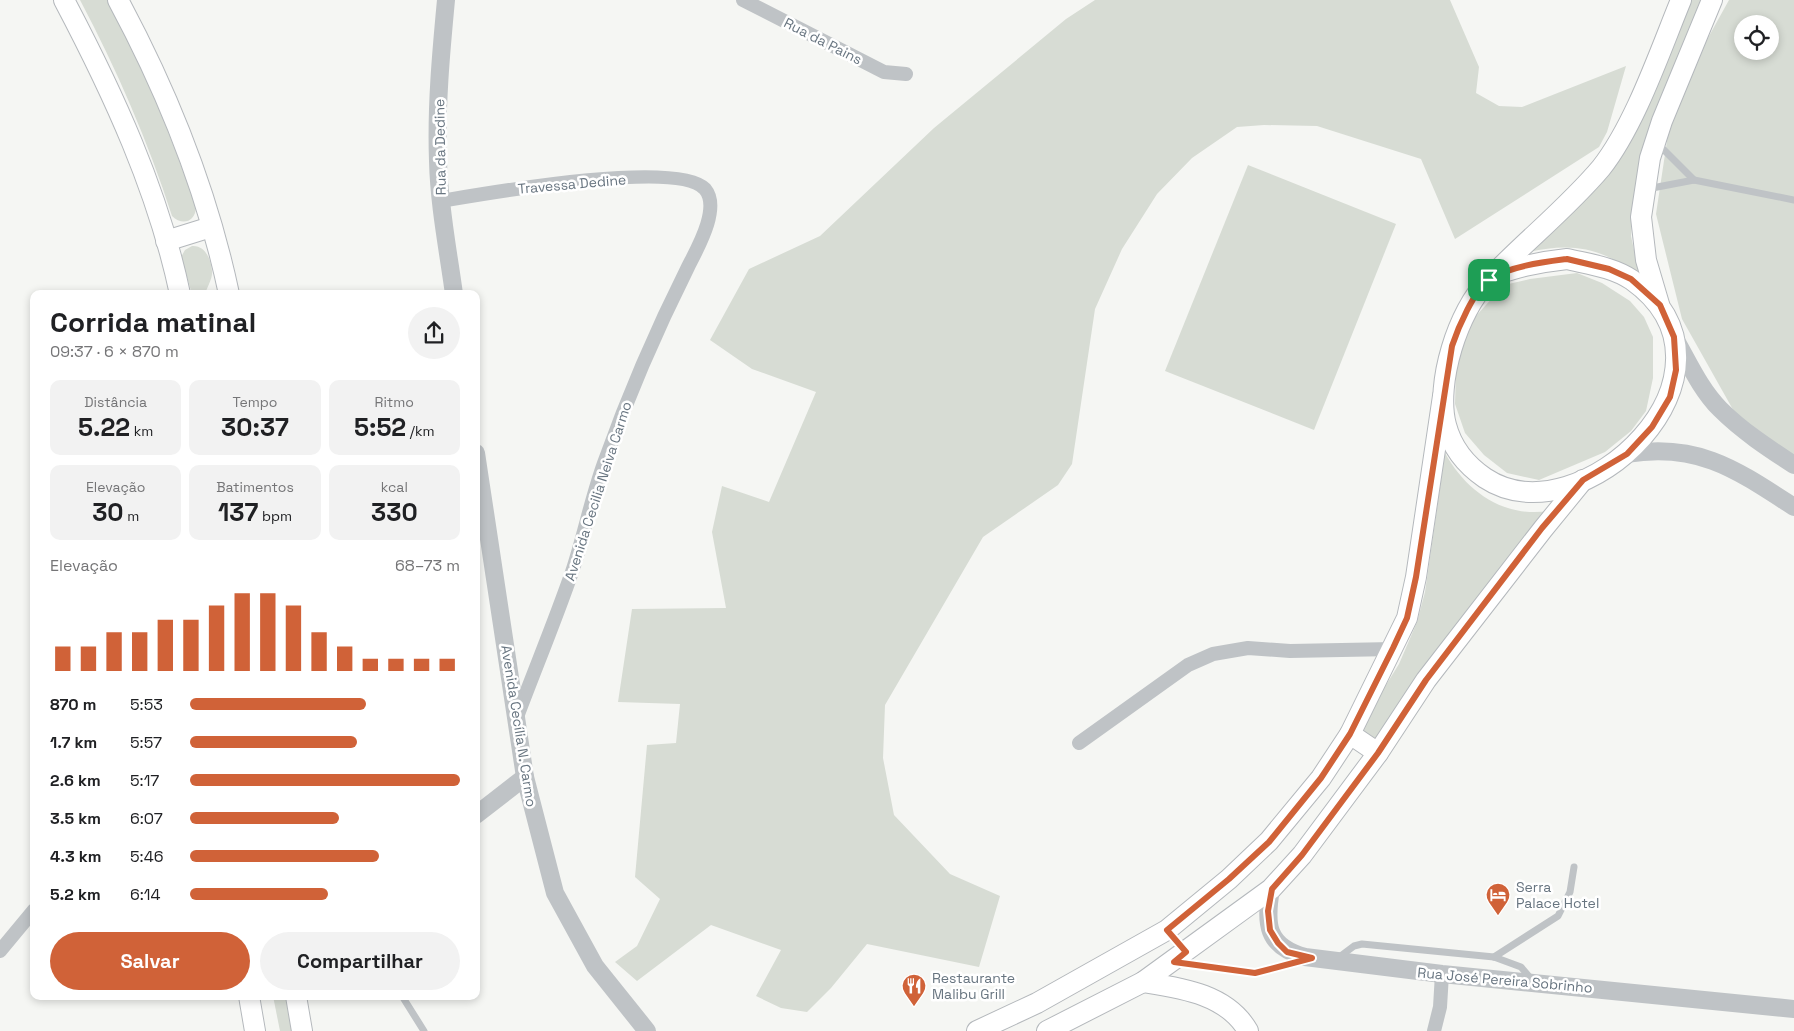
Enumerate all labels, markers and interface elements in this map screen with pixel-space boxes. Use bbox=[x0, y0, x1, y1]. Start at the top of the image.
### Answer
street label: Rua da Pains bbox=[781, 14, 865, 68]
map controls bbox=[1734, 15, 1779, 60]
button: locate bbox=[1734, 15, 1779, 60]
street label: Rua da Dedine bbox=[430, 99, 450, 195]
street label: Travessa Dedine bbox=[517, 170, 627, 198]
pin bbox=[1468, 259, 1510, 301]
icon: arrive bbox=[1475, 266, 1503, 294]
text: Corrida matinal bbox=[50, 304, 256, 340]
button: share bbox=[408, 307, 460, 359]
text: 09:37 · 6 × 870 m bbox=[50, 341, 179, 362]
text: Distância bbox=[84, 393, 147, 411]
text: Tempo bbox=[233, 393, 277, 411]
text: Ritmo bbox=[375, 393, 414, 411]
street label: Avenida Cecilia Neiva Carmo bbox=[560, 399, 636, 583]
text: 5.22 bbox=[78, 411, 130, 443]
text: 30:37 bbox=[221, 411, 289, 443]
text: 5:52 bbox=[354, 411, 406, 443]
text: km bbox=[130, 422, 153, 440]
text: /km bbox=[406, 422, 435, 440]
text: Elevação bbox=[86, 478, 145, 496]
text: Batimentos bbox=[216, 478, 294, 496]
text: kcal bbox=[381, 478, 408, 496]
text: 30 bbox=[92, 496, 124, 528]
text: 137 bbox=[218, 496, 258, 528]
text: 330 bbox=[371, 496, 418, 528]
text: m bbox=[124, 507, 139, 525]
text: bpm bbox=[258, 507, 292, 525]
text: Elevação bbox=[50, 555, 118, 576]
text: 68–73 m bbox=[395, 555, 460, 576]
street label: Avenida Cecília N. Carmo bbox=[497, 644, 541, 808]
text: 870 m bbox=[50, 694, 96, 715]
text: 5:53 bbox=[130, 694, 163, 715]
text: 1.7 km bbox=[50, 732, 97, 753]
text: 5:57 bbox=[130, 732, 162, 753]
text: 2.6 km bbox=[50, 770, 101, 791]
text: 5:17 bbox=[130, 770, 159, 791]
text: 3.5 km bbox=[50, 808, 101, 829]
text: 6:07 bbox=[130, 808, 163, 829]
text: 4.3 km bbox=[50, 846, 101, 867]
text: 5:46 bbox=[130, 846, 163, 867]
place label: Serra Palace Hotel bbox=[1516, 878, 1599, 912]
hotel icon: Serra Palace Hotel bbox=[1485, 882, 1511, 916]
text: 5.2 km bbox=[50, 884, 101, 905]
text: 6:14 bbox=[130, 884, 161, 905]
button: Salvar bbox=[50, 932, 250, 990]
button: Compartilhar bbox=[260, 932, 460, 990]
street label: Rua José Pereira Sobrinho bbox=[1417, 963, 1593, 997]
place label: Restaurante Malibu Grill bbox=[932, 969, 1015, 1003]
restaurant icon: Restaurante Malibu Grill bbox=[901, 973, 927, 1007]

